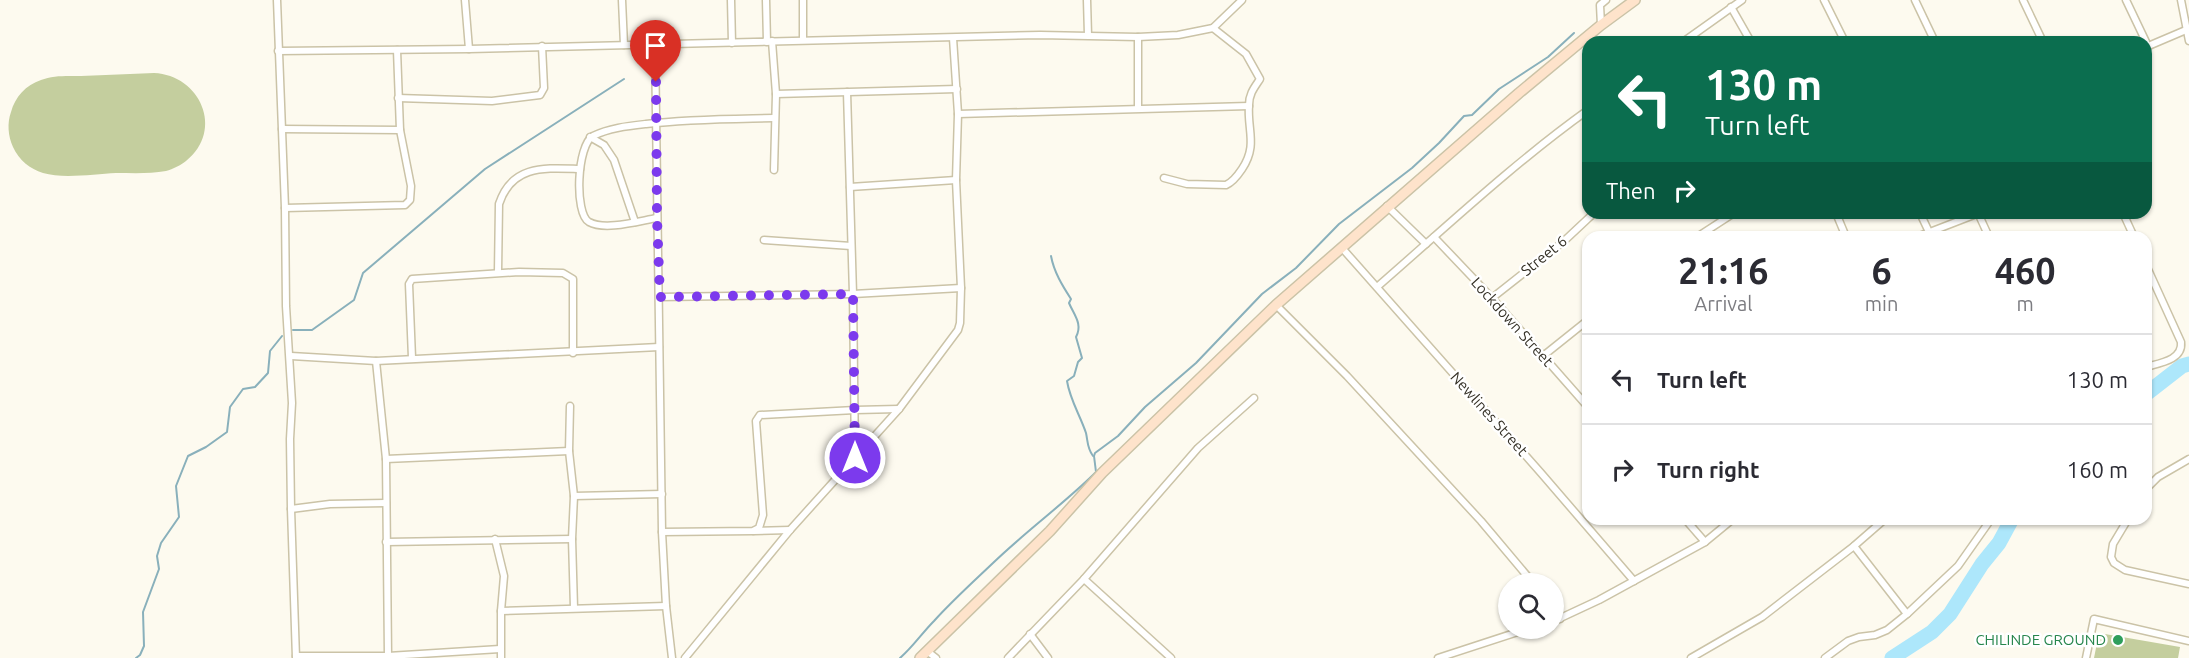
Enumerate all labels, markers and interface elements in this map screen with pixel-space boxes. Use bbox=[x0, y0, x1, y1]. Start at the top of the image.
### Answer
pin bbox=[630, 20, 681, 82]
icon: arrive bbox=[639, 29, 672, 62]
icon: left bbox=[1606, 60, 1684, 138]
text: 130 m bbox=[1705, 61, 1822, 108]
text: Turn left bbox=[1705, 110, 1809, 140]
icon: right bbox=[1668, 174, 1701, 207]
text: Then bbox=[1606, 178, 1656, 203]
street label: Street 6 bbox=[1517, 232, 1570, 279]
text: 21:16 bbox=[1678, 250, 1768, 291]
text: 6 bbox=[1871, 250, 1892, 291]
text: 460 bbox=[1995, 250, 2056, 291]
street label: Lockdown Street bbox=[1468, 274, 1557, 370]
text: Arrival bbox=[1694, 292, 1753, 315]
text: min bbox=[1865, 292, 1898, 315]
text: m bbox=[2017, 292, 2034, 315]
icon: left bbox=[1606, 363, 1639, 396]
text: Turn left bbox=[1657, 367, 1747, 392]
text: 130 m bbox=[2067, 367, 2128, 392]
street label: Newlines Street bbox=[1447, 368, 1532, 459]
position arrow bbox=[823, 426, 887, 490]
icon: right bbox=[1606, 453, 1639, 486]
text: Turn right bbox=[1657, 457, 1759, 482]
text: 160 m bbox=[2067, 457, 2128, 482]
map controls bbox=[1498, 573, 1564, 639]
button: search bbox=[1498, 573, 1564, 639]
place label: CHILINDE GROUND bbox=[1975, 631, 2106, 648]
marker: CHILINDE GROUND bbox=[2111, 633, 2125, 647]

